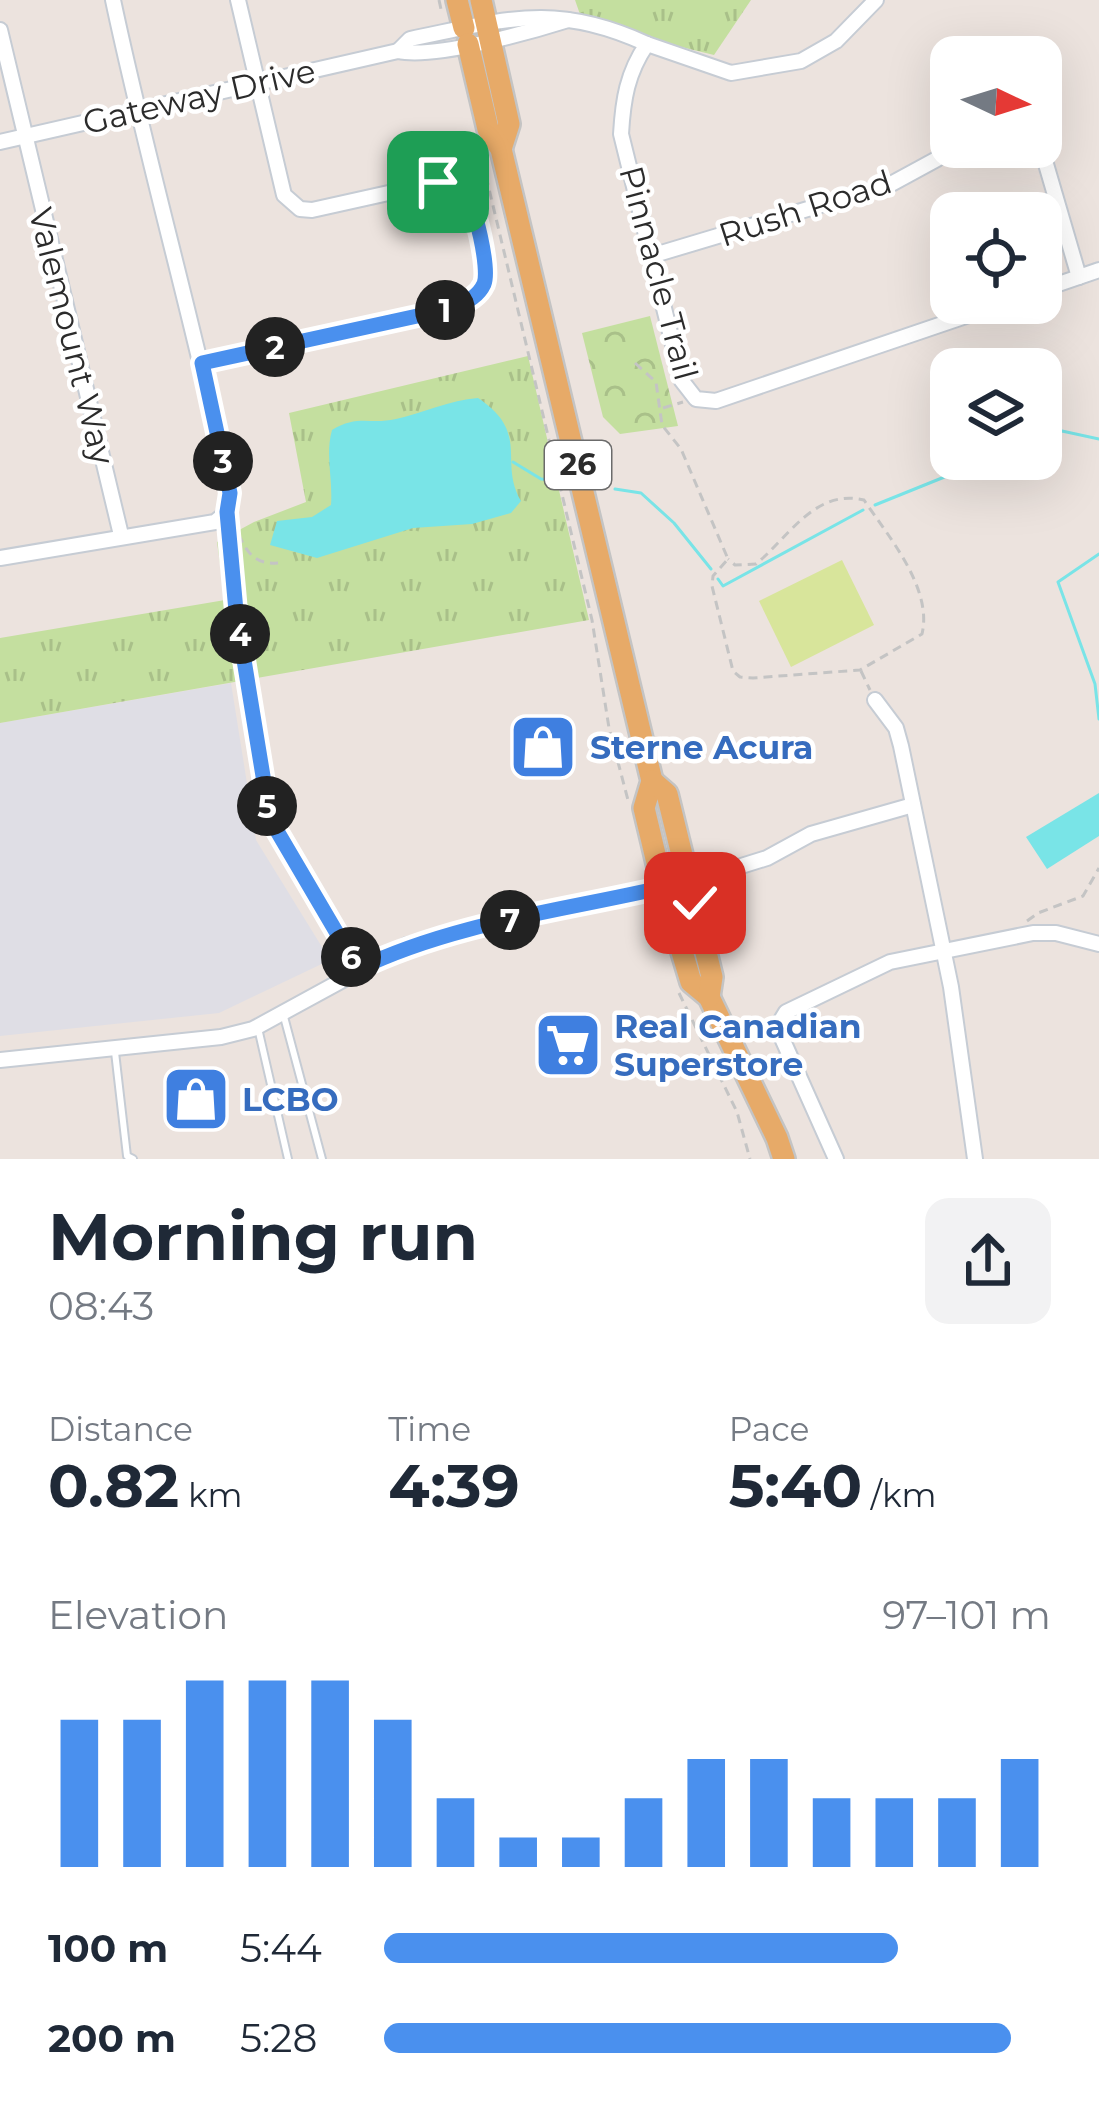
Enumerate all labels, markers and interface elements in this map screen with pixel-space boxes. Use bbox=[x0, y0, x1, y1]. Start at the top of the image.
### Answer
north arrow bbox=[930, 36, 1062, 168]
map controls bbox=[930, 36, 1062, 480]
street label: Gateway Drive bbox=[79, 50, 319, 142]
pin bbox=[387, 131, 489, 233]
icon: arrive bbox=[405, 149, 471, 215]
street label: Rush Road bbox=[714, 161, 896, 255]
street label: Pinnacle Trail bbox=[611, 162, 707, 384]
button: locate bbox=[930, 192, 1062, 324]
street label: Valemount Way bbox=[21, 203, 123, 469]
pin: 1 bbox=[415, 280, 475, 340]
text: 1 bbox=[439, 290, 451, 330]
pin: 2 bbox=[245, 317, 305, 377]
text: 2 bbox=[265, 327, 285, 367]
button: layers bbox=[930, 348, 1062, 480]
pin: 3 bbox=[193, 431, 253, 491]
text: 3 bbox=[213, 441, 233, 481]
road number: 26 bbox=[545, 441, 611, 489]
pin: 4 bbox=[210, 604, 270, 664]
text: 4 bbox=[229, 614, 251, 654]
shop icon: Sterne Acura bbox=[508, 712, 578, 782]
place label: Sterne Acura bbox=[590, 727, 813, 767]
pin: 5 bbox=[237, 776, 297, 836]
text: 5 bbox=[257, 786, 277, 826]
pin bbox=[644, 852, 746, 954]
icon: check bbox=[662, 870, 728, 936]
pin: 7 bbox=[480, 890, 540, 950]
text: 7 bbox=[500, 900, 520, 940]
pin: 6 bbox=[321, 927, 381, 987]
text: 6 bbox=[340, 937, 362, 977]
place label: Real Canadian Superstore bbox=[614, 1006, 862, 1084]
supermarket icon: Real Canadian Superstore bbox=[533, 1010, 603, 1080]
shop icon: LCBO bbox=[161, 1064, 231, 1134]
place label: LCBO bbox=[242, 1079, 339, 1119]
text: Morning run bbox=[48, 1196, 478, 1277]
button: share bbox=[925, 1198, 1051, 1324]
text: 08:43 bbox=[48, 1282, 154, 1330]
text: Distance bbox=[48, 1409, 193, 1449]
text: Time bbox=[388, 1409, 471, 1449]
text: Pace bbox=[729, 1409, 810, 1449]
text: 0.82 bbox=[48, 1449, 179, 1522]
text: 4:39 bbox=[388, 1449, 520, 1522]
text: 5:40 bbox=[729, 1449, 862, 1522]
text: km bbox=[179, 1475, 242, 1515]
text: /km bbox=[862, 1475, 937, 1515]
text: Elevation bbox=[48, 1591, 228, 1639]
text: 97–101 m bbox=[882, 1591, 1051, 1639]
text: 100 m bbox=[48, 1924, 168, 1972]
text: 5:44 bbox=[240, 1924, 322, 1972]
text: 200 m bbox=[48, 2014, 176, 2062]
text: 5:28 bbox=[240, 2014, 317, 2062]

